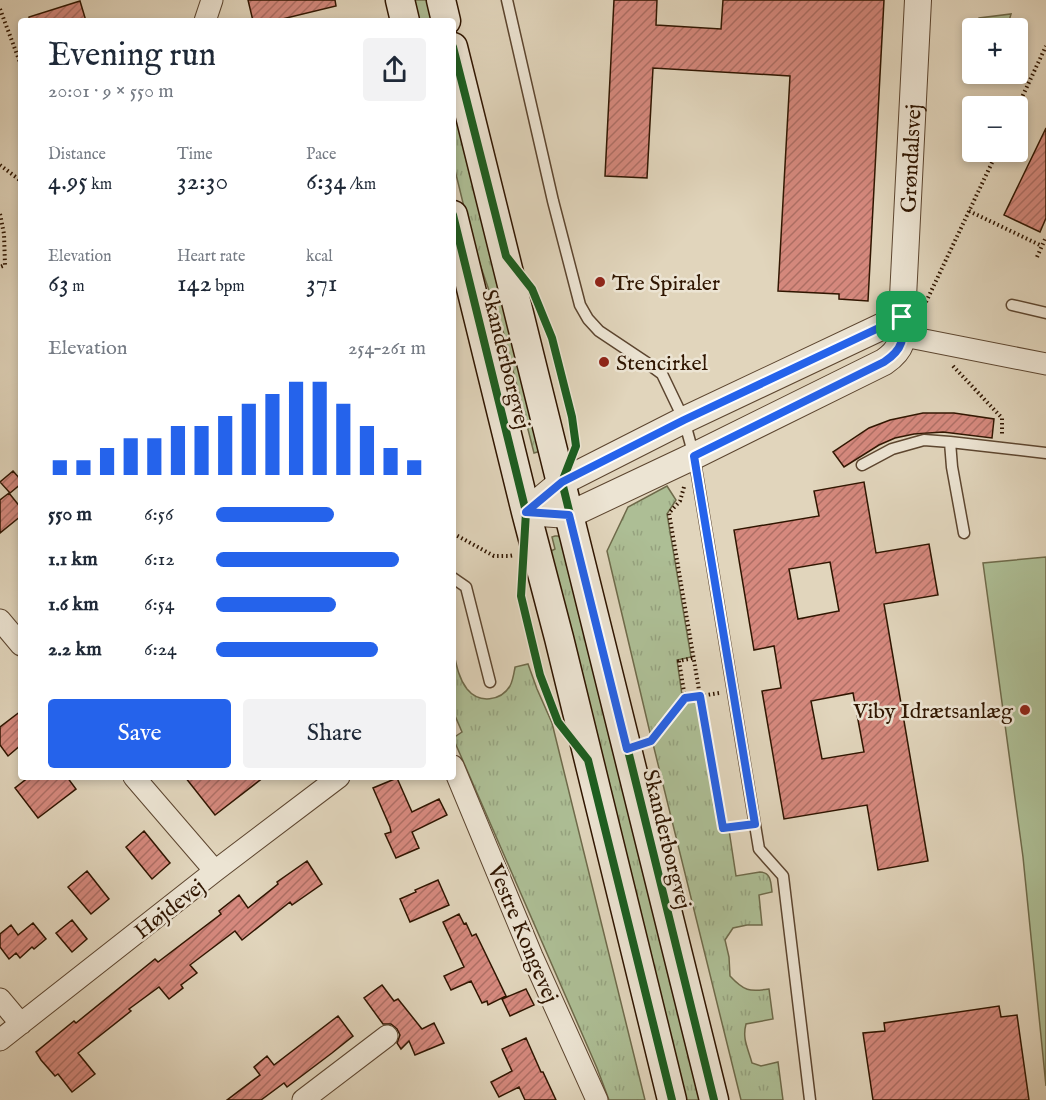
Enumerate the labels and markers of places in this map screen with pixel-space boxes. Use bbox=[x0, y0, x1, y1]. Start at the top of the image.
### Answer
place label: Tre Spiraler bbox=[612, 270, 720, 298]
marker: Tre Spiraler bbox=[593, 275, 607, 289]
pin bbox=[876, 291, 927, 342]
place label: Stencirkel bbox=[616, 350, 708, 378]
marker: Stencirkel bbox=[597, 355, 611, 369]
place label: Viby Idrætsanlæg bbox=[852, 698, 1014, 726]
marker: Viby Idrætsanlæg bbox=[1018, 703, 1032, 717]

